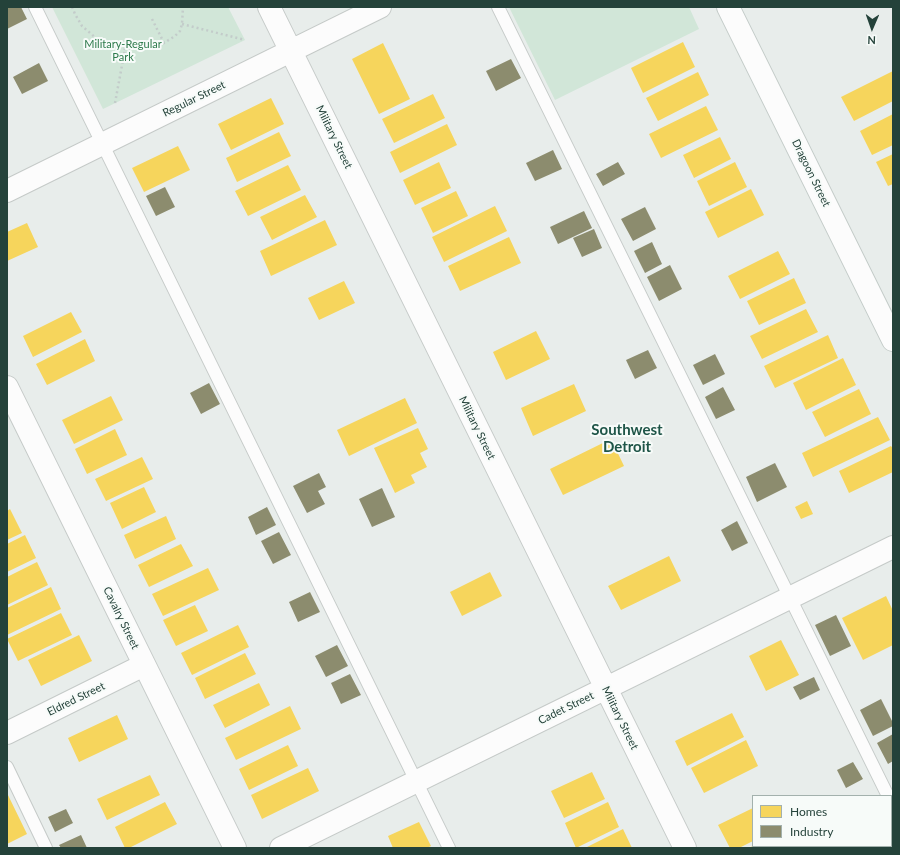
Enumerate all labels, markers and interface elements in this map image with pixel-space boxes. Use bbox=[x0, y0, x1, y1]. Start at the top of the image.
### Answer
north arrow bbox=[852, 8, 892, 48]
text: N bbox=[867, 34, 876, 47]
park label: Military-Regular Park bbox=[84, 37, 162, 63]
street label: Regular Street bbox=[161, 78, 227, 120]
street label: Military Street bbox=[313, 103, 355, 171]
street label: Dragoon Street bbox=[789, 137, 833, 209]
street label: Military Street bbox=[456, 394, 498, 462]
district label: Southwest Detroit bbox=[591, 421, 663, 456]
street label: Cavalry Street bbox=[100, 585, 142, 651]
street label: Eldred Street bbox=[45, 679, 107, 719]
street label: Military Street bbox=[599, 684, 641, 752]
street label: Cadet Street bbox=[536, 689, 596, 727]
legend bbox=[752, 795, 892, 847]
text: Homes bbox=[790, 804, 827, 819]
text: Industry bbox=[790, 824, 833, 839]

